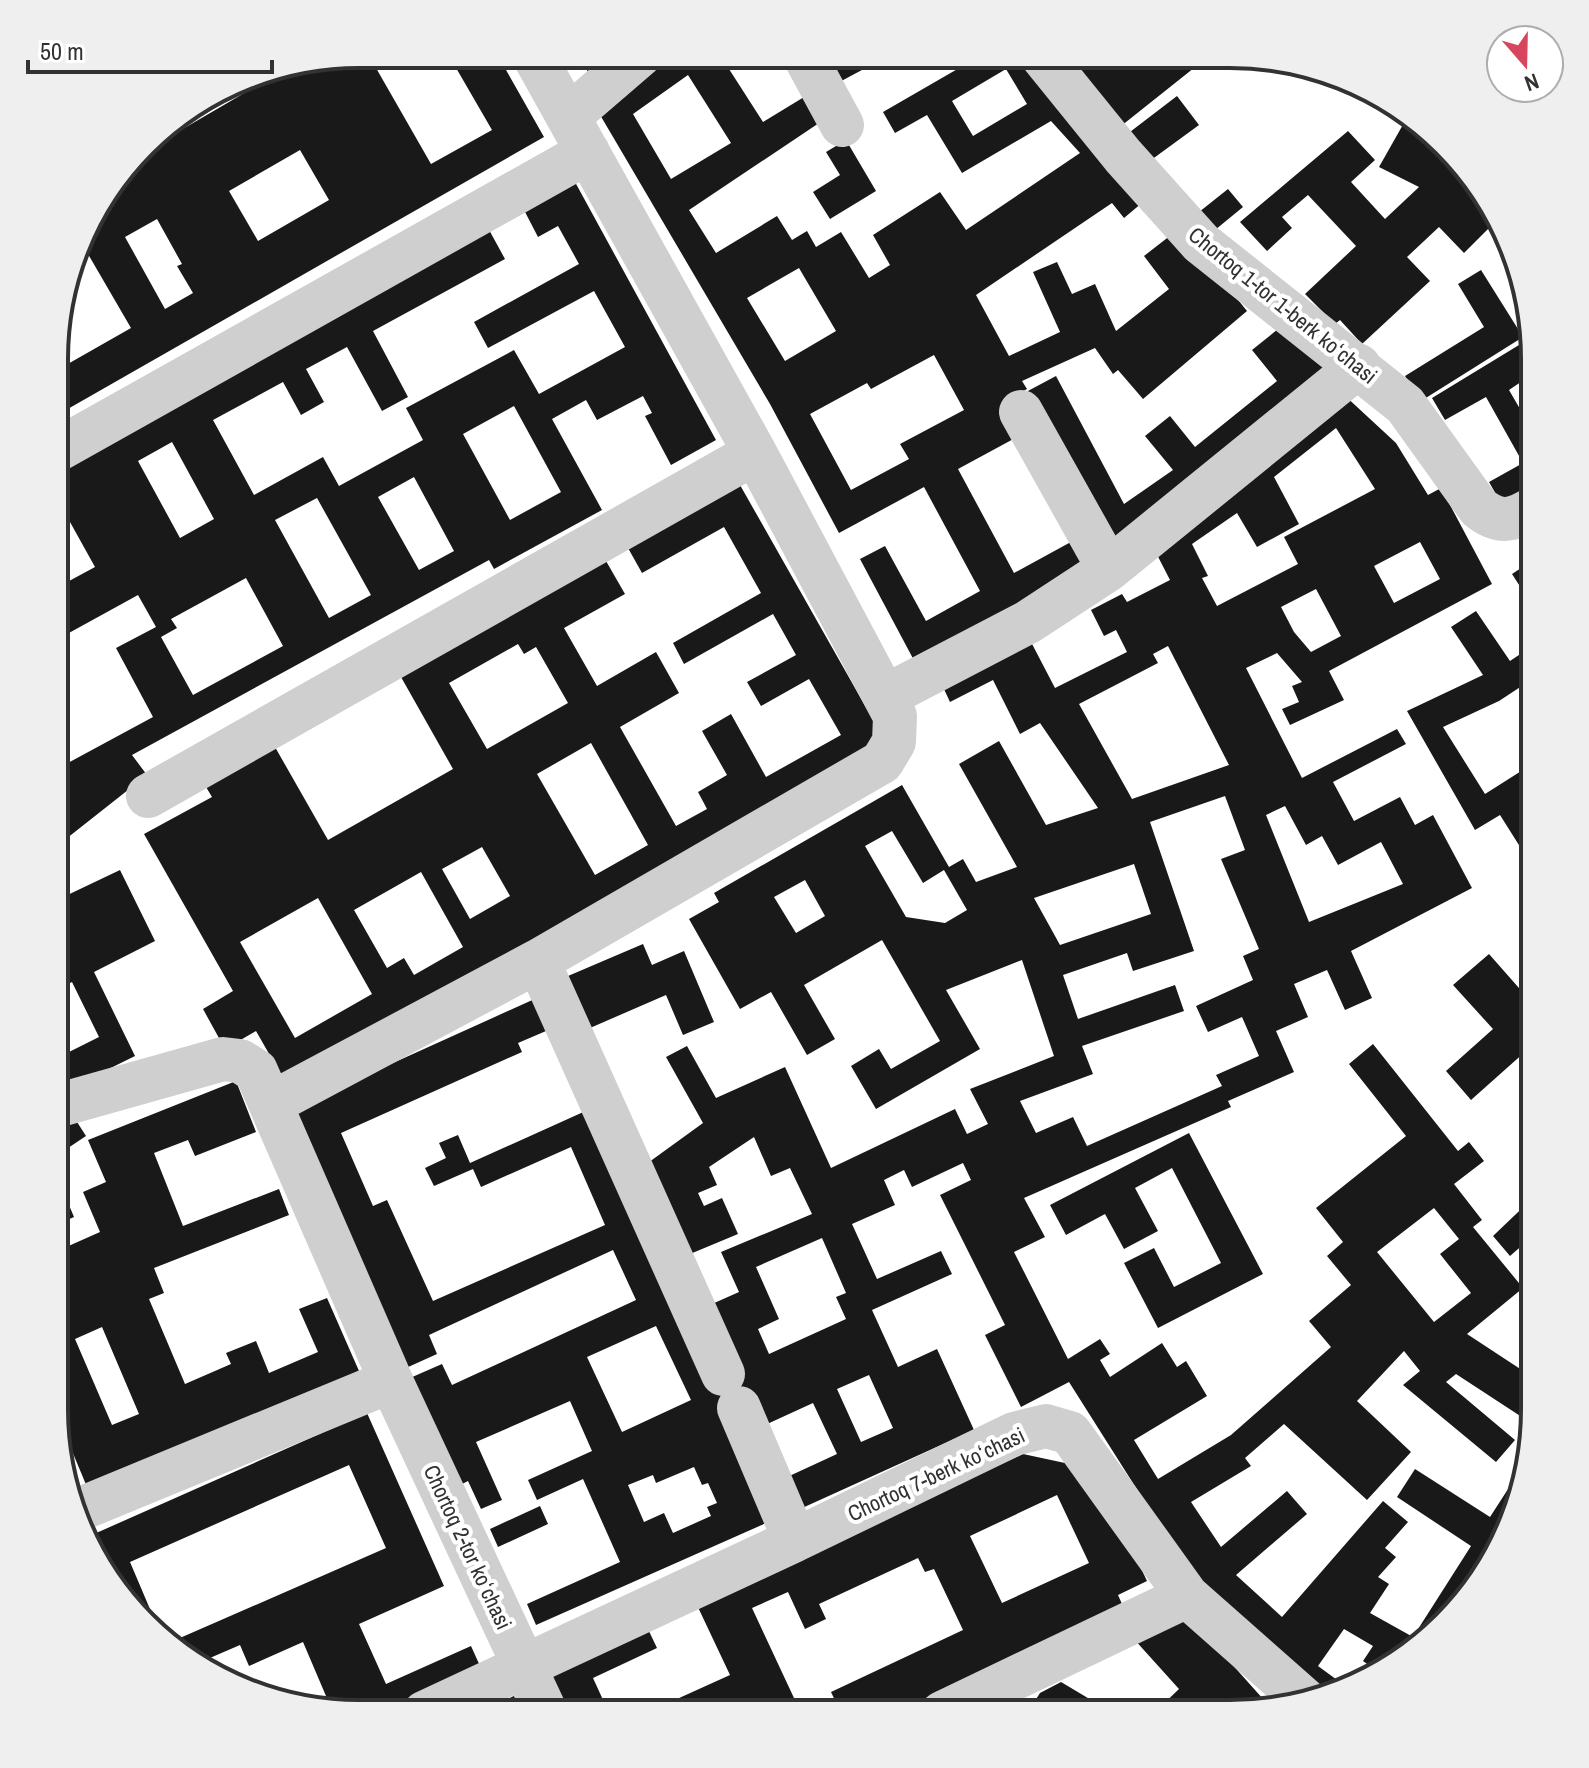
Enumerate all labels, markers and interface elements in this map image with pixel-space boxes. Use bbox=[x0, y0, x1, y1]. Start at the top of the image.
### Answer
scale bar bbox=[28, 24, 272, 74]
north arrow bbox=[1485, 24, 1565, 104]
text: 50 m bbox=[40, 35, 84, 67]
text: N bbox=[1521, 66, 1543, 99]
street label: Chortoq 1-tor 1-berk koʻchasi bbox=[1182, 220, 1384, 390]
street label: Chortoq 7-berk koʻchasi bbox=[842, 1420, 1030, 1528]
street label: Chortoq 2-tor koʻchasi bbox=[417, 1460, 519, 1634]

